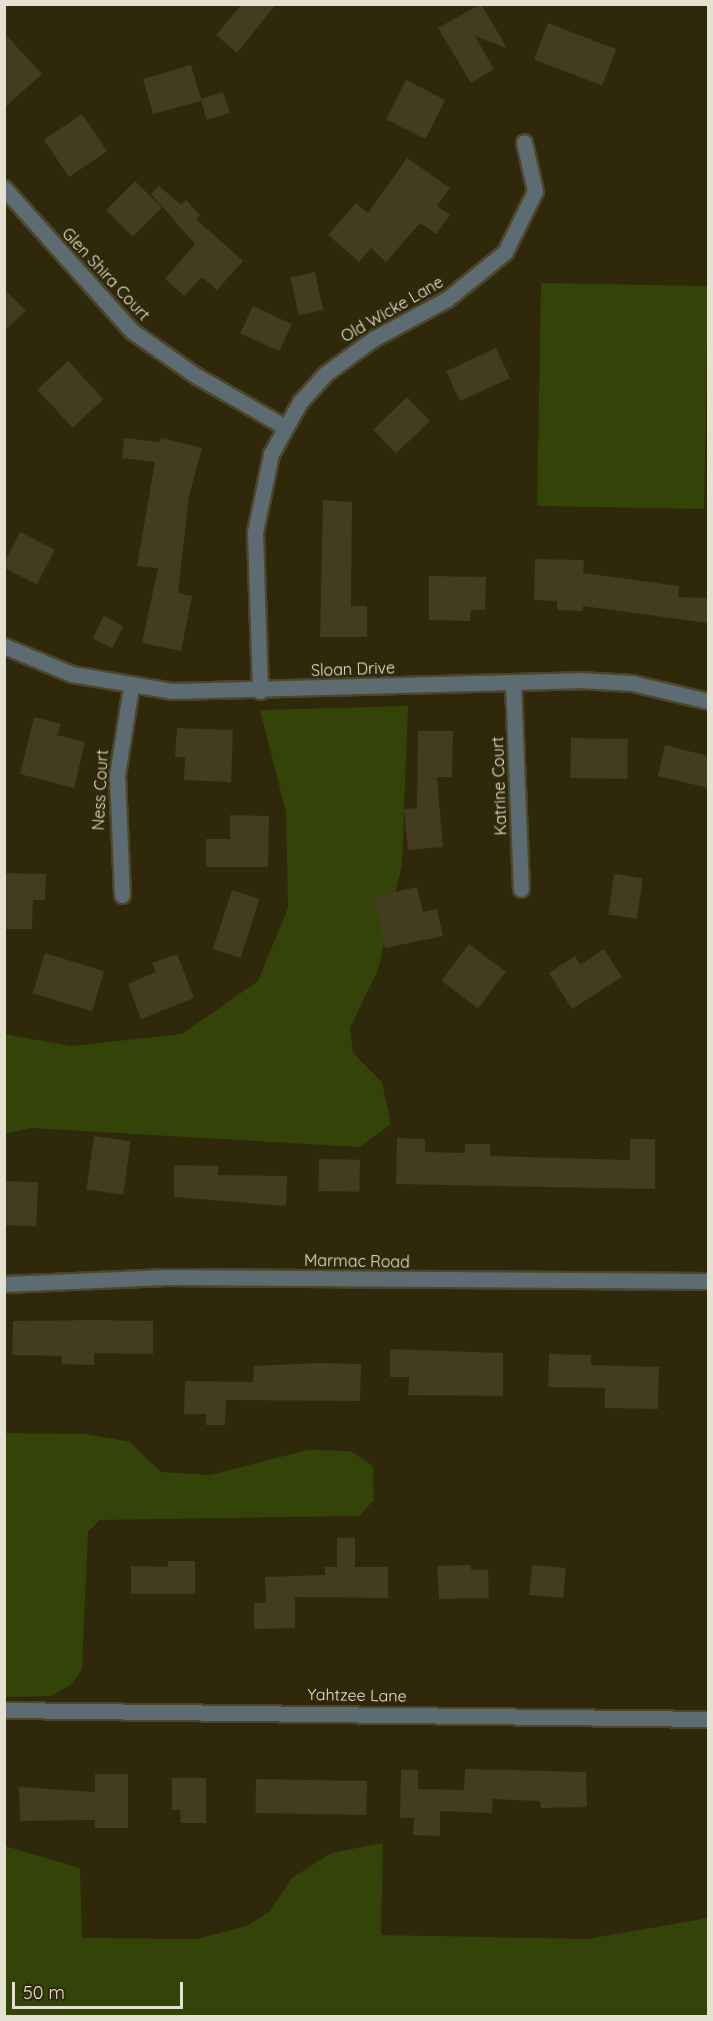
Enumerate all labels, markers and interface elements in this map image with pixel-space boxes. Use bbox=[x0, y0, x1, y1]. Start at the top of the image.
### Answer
street label: Glen Shira Court bbox=[58, 224, 154, 324]
street label: Old Wicke Lane bbox=[337, 272, 447, 346]
street label: Sloan Drive bbox=[311, 658, 395, 680]
street label: Katrine Court bbox=[488, 736, 510, 836]
street label: Ness Court bbox=[88, 749, 112, 831]
street label: Marmac Road bbox=[304, 1250, 410, 1272]
street label: Yahtzee Lane bbox=[307, 1685, 407, 1705]
scale bar bbox=[15, 1970, 186, 2008]
text: 50 m bbox=[23, 1981, 65, 2004]

